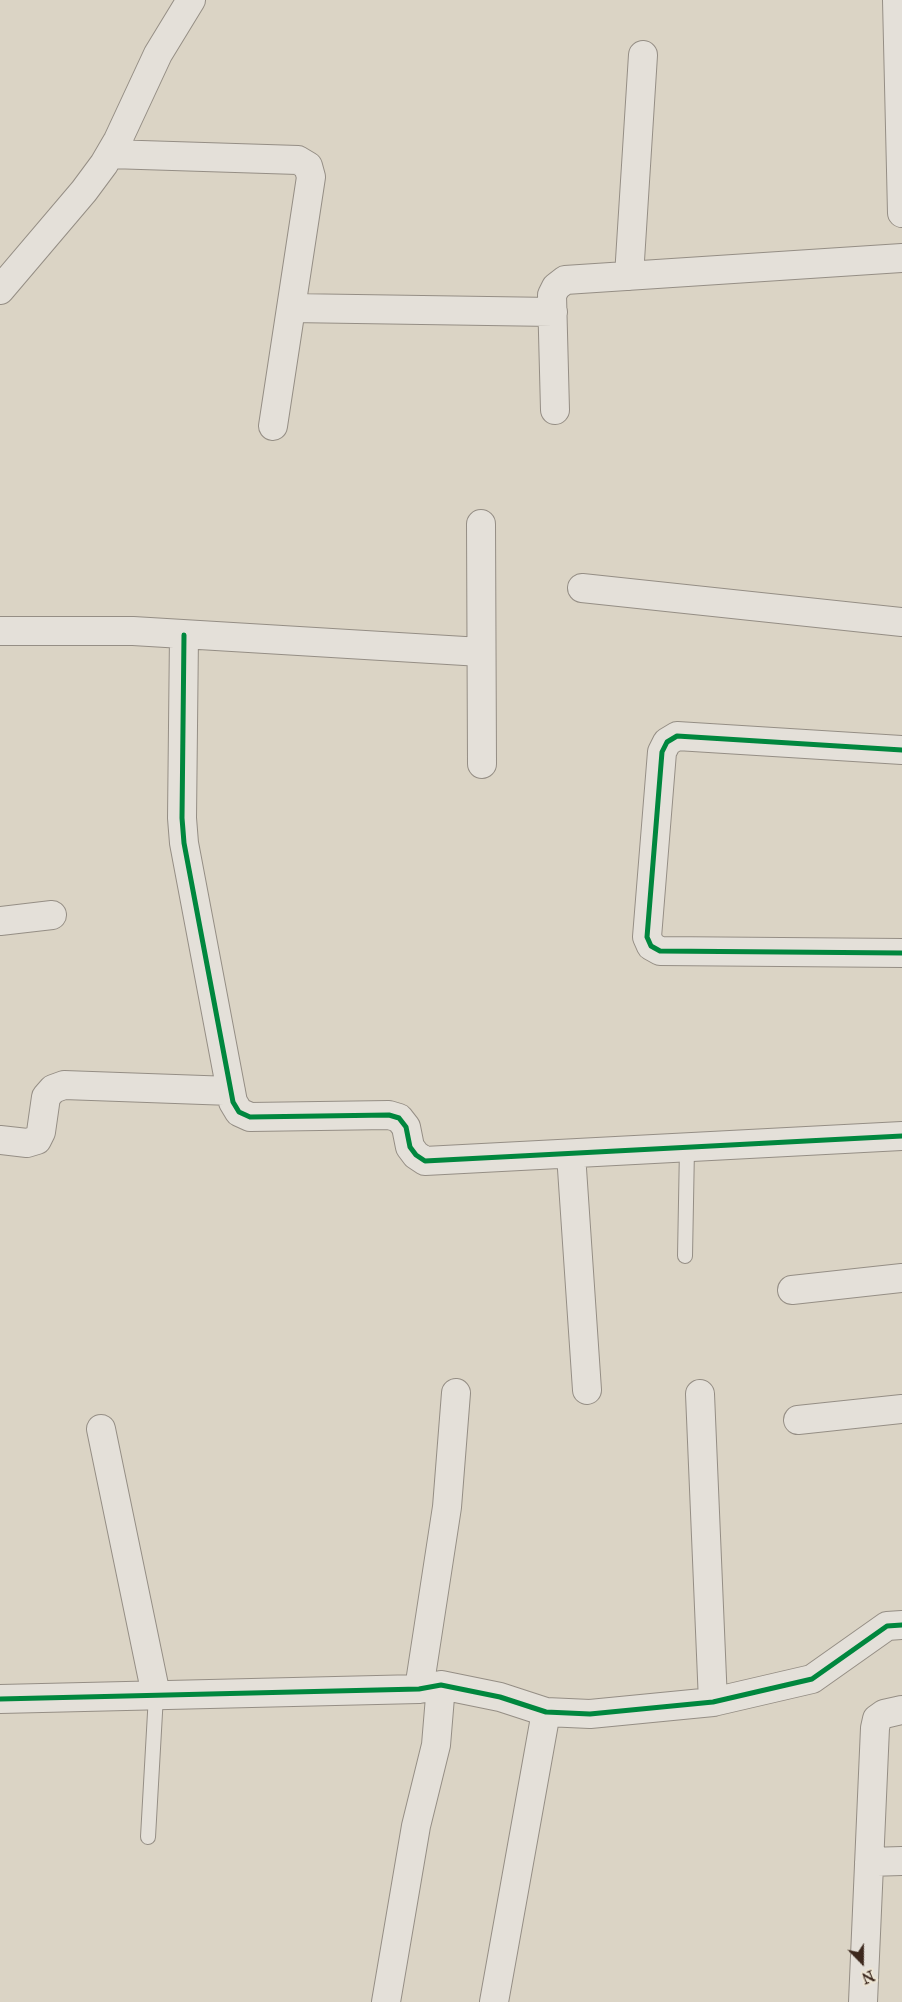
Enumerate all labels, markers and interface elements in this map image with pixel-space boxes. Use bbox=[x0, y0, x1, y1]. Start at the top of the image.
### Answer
north arrow bbox=[837, 1937, 887, 1987]
text: N bbox=[859, 1966, 876, 1986]

